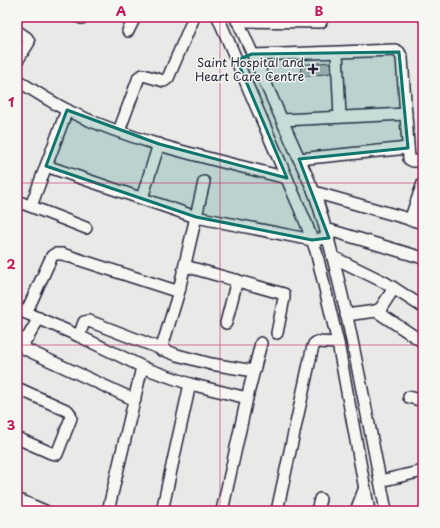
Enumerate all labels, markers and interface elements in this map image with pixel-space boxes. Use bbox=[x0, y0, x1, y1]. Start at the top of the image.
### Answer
text: A bbox=[116, 1, 126, 20]
text: B bbox=[315, 1, 324, 20]
place label: Saint Hospital and Heart Care Centre bbox=[195, 53, 305, 85]
marker: Saint Hospital and Heart Care Centre bbox=[307, 63, 319, 75]
text: 1 bbox=[8, 92, 14, 111]
text: 2 bbox=[6, 254, 16, 273]
text: 3 bbox=[7, 415, 16, 434]

